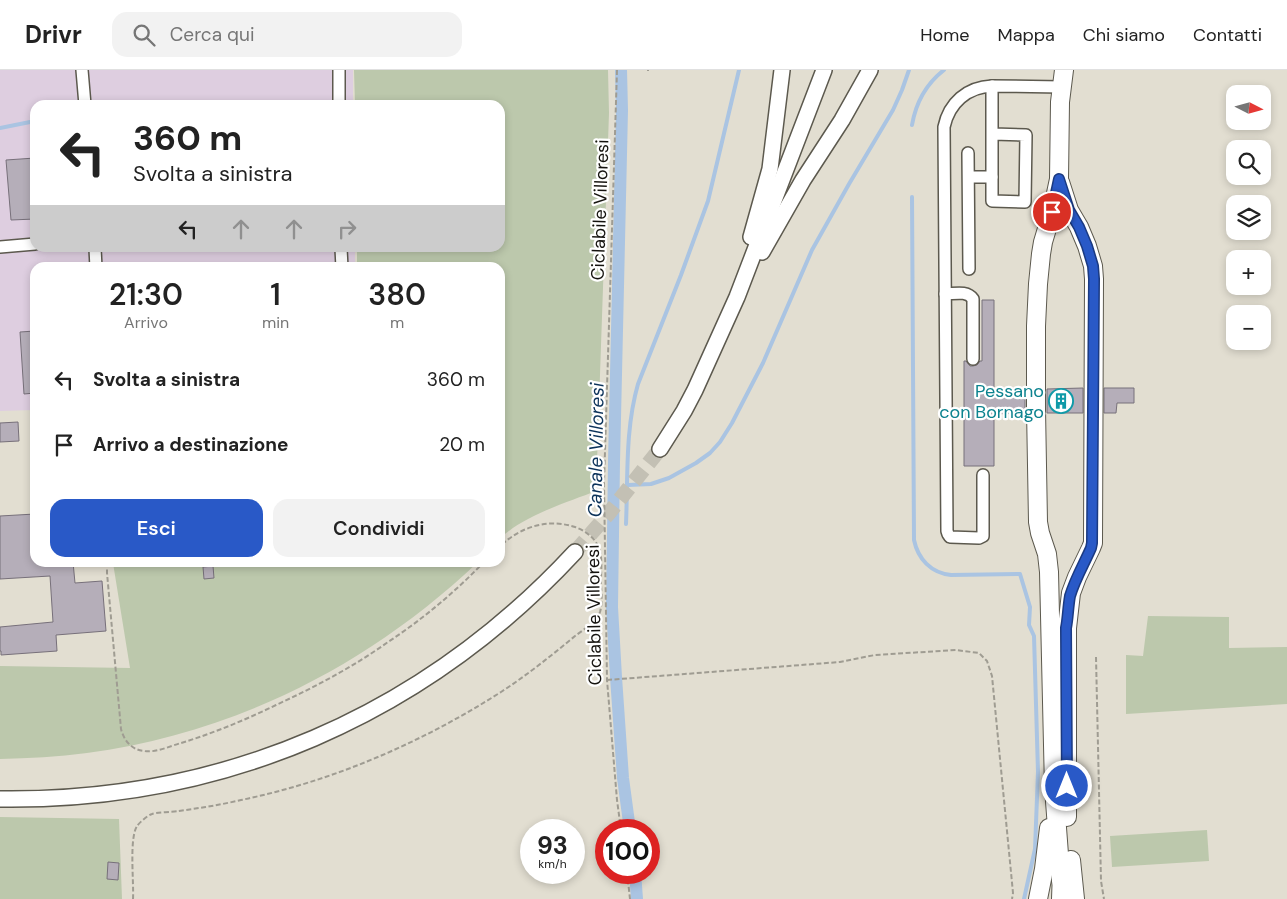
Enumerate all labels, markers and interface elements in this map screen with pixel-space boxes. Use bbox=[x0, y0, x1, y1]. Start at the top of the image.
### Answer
search box bbox=[112, 12, 462, 57]
text: Drivr bbox=[25, 19, 82, 50]
icon: search bbox=[130, 21, 158, 49]
text: Cerca qui bbox=[170, 22, 254, 47]
text: Home bbox=[920, 23, 970, 47]
text: Mappa bbox=[998, 23, 1055, 47]
text: Chi siamo bbox=[1083, 23, 1165, 47]
text: Contatti bbox=[1193, 23, 1262, 47]
north arrow bbox=[1226, 85, 1271, 130]
map controls bbox=[1226, 85, 1271, 350]
text: 360 m bbox=[133, 115, 242, 161]
icon: left bbox=[50, 120, 115, 185]
street label: Ciclabile Villoresi bbox=[586, 139, 614, 281]
button: search bbox=[1226, 140, 1271, 185]
text: Svolta a sinistra bbox=[133, 159, 293, 188]
pin bbox=[1031, 191, 1073, 233]
button: layers bbox=[1226, 195, 1271, 240]
icon: arrive bbox=[1038, 198, 1066, 226]
icon: left bbox=[174, 215, 202, 243]
icon: ahead bbox=[227, 215, 255, 243]
icon: ahead bbox=[280, 215, 308, 243]
icon: right bbox=[333, 215, 361, 243]
button: + bbox=[1226, 250, 1271, 295]
text: 21:30 bbox=[109, 275, 183, 314]
text: 1 bbox=[270, 275, 281, 314]
text: 380 bbox=[368, 275, 426, 314]
button: − bbox=[1226, 305, 1271, 350]
text: Arrivo bbox=[124, 312, 168, 333]
text: min bbox=[262, 312, 289, 333]
text: m bbox=[390, 312, 404, 333]
icon: left bbox=[50, 366, 78, 394]
text: Svolta a sinistra bbox=[93, 367, 240, 392]
text: 360 m bbox=[427, 367, 485, 392]
place label: Pessano con Bornago bbox=[939, 379, 1044, 424]
water label: Canale Villoresi bbox=[582, 382, 610, 518]
building icon: Pessano con Bornago bbox=[1048, 388, 1074, 414]
icon: arrive bbox=[50, 431, 78, 459]
text: Arrivo a destinazione bbox=[93, 432, 288, 457]
text: 20 m bbox=[439, 432, 485, 457]
button: Esci bbox=[50, 499, 263, 557]
button: Condividi bbox=[273, 499, 485, 557]
street label: Ciclabile Villoresi bbox=[581, 544, 607, 686]
position arrow bbox=[1040, 759, 1092, 811]
speed limit sign: 100 bbox=[595, 819, 660, 884]
text: 93 bbox=[537, 829, 568, 862]
text: km/h bbox=[538, 856, 567, 872]

